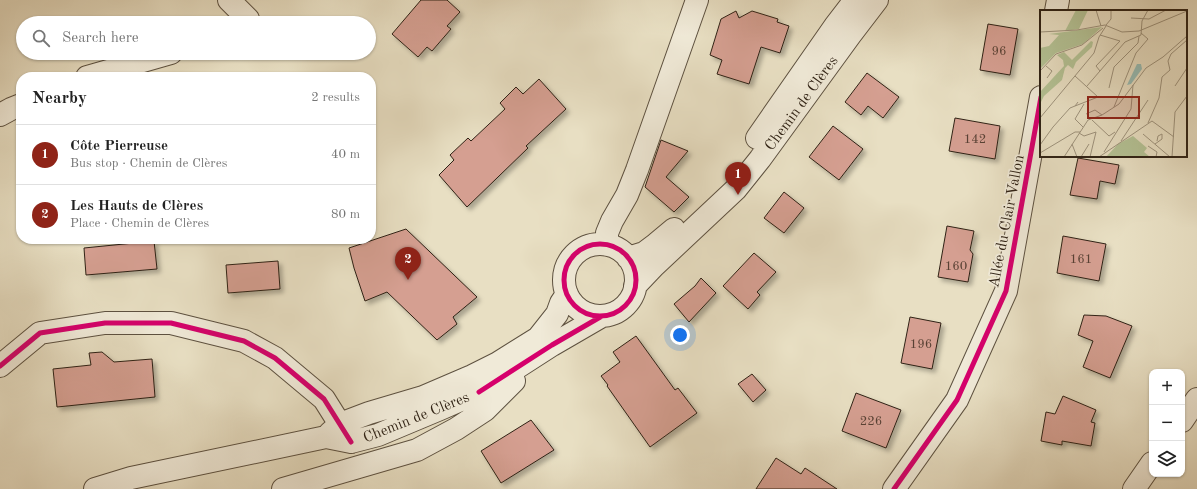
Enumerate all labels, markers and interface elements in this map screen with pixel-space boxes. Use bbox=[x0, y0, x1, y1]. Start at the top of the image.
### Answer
inset map bbox=[1040, 10, 1187, 157]
search box bbox=[16, 16, 376, 60]
icon: search bbox=[30, 27, 52, 49]
text: Search here bbox=[62, 31, 139, 46]
house number: 96 bbox=[991, 45, 1007, 58]
street label: Chemin de Clères bbox=[763, 54, 841, 154]
text: Nearby bbox=[32, 90, 87, 107]
text: 2 results bbox=[311, 91, 360, 104]
house number: 142 bbox=[964, 133, 986, 146]
text: Côte Pierreuse bbox=[70, 139, 168, 154]
text: 1 bbox=[41, 148, 49, 161]
text: 40 m bbox=[331, 148, 360, 161]
street label: Allée du Clair Vallon bbox=[987, 154, 1028, 289]
text: Bus stop · Chemin de Clères bbox=[70, 157, 227, 170]
pin: 1 bbox=[725, 162, 751, 195]
text: Les Hauts de Clères bbox=[70, 199, 203, 214]
text: 2 bbox=[41, 208, 49, 221]
text: 80 m bbox=[331, 208, 360, 221]
text: Place · Chemin de Clères bbox=[70, 217, 209, 230]
pin: 2 bbox=[395, 247, 421, 280]
house number: 161 bbox=[1070, 253, 1092, 266]
house number: 160 bbox=[945, 260, 967, 273]
your location bbox=[670, 325, 690, 345]
house number: 196 bbox=[910, 338, 932, 351]
map controls bbox=[1149, 369, 1185, 477]
button: + bbox=[1149, 369, 1185, 405]
street label: Chemin de Clères bbox=[361, 390, 472, 446]
button: − bbox=[1149, 405, 1185, 441]
house number: 226 bbox=[860, 415, 882, 428]
button: layers bbox=[1149, 441, 1185, 477]

